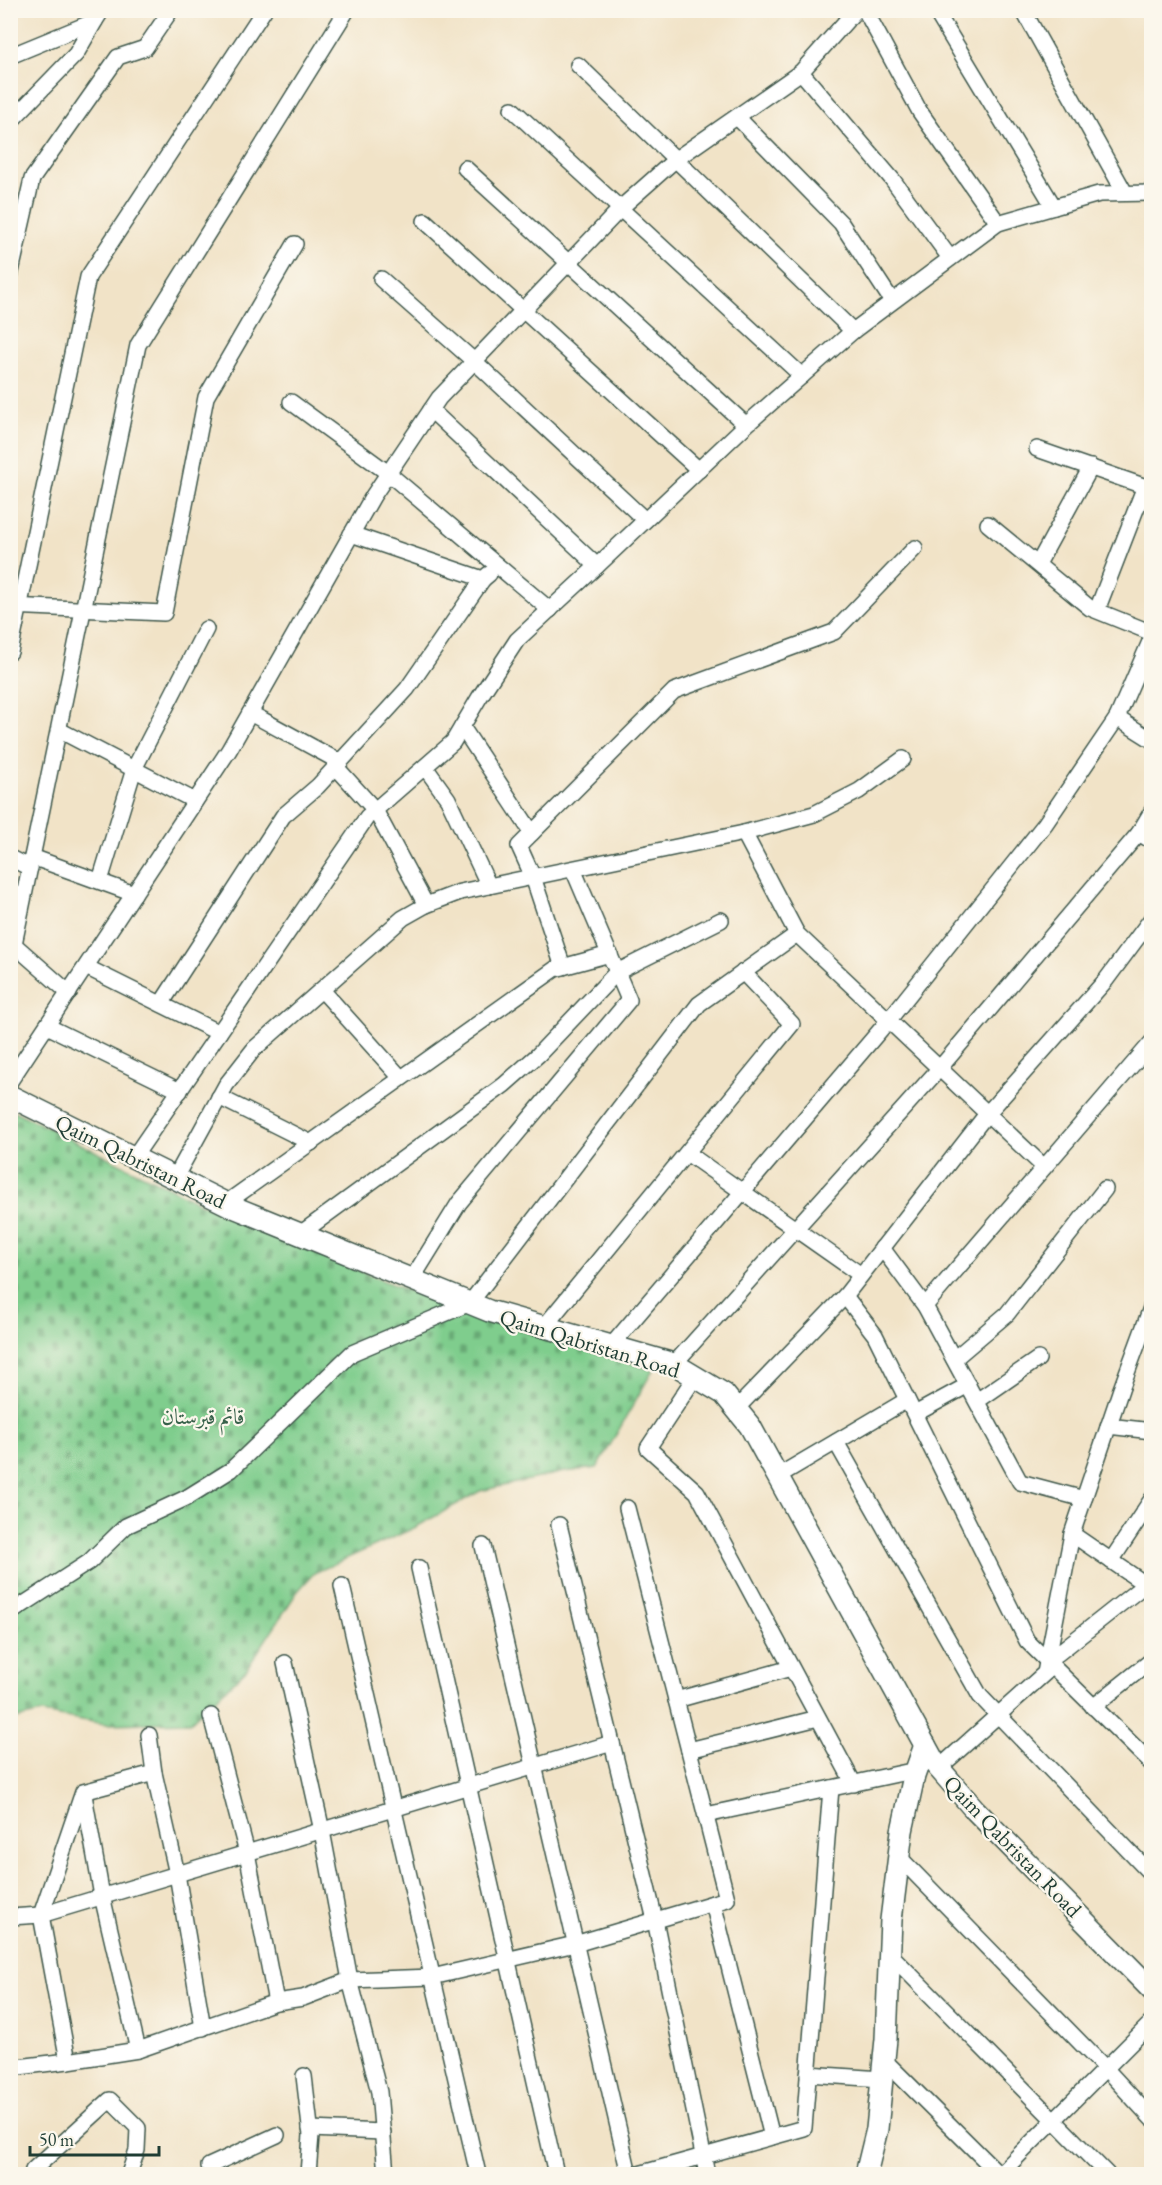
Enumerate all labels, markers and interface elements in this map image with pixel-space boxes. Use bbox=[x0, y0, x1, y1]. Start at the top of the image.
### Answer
street label: Qaim Qabristan Road bbox=[50, 1107, 232, 1216]
street label: Qaim Qabristan Road bbox=[496, 1302, 684, 1385]
park label: قائم قبرستان bbox=[161, 1402, 245, 1436]
street label: Qaim Qabristan Road bbox=[937, 1769, 1089, 1924]
scale bar bbox=[30, 2119, 159, 2157]
text: 50 m bbox=[39, 2128, 74, 2151]

